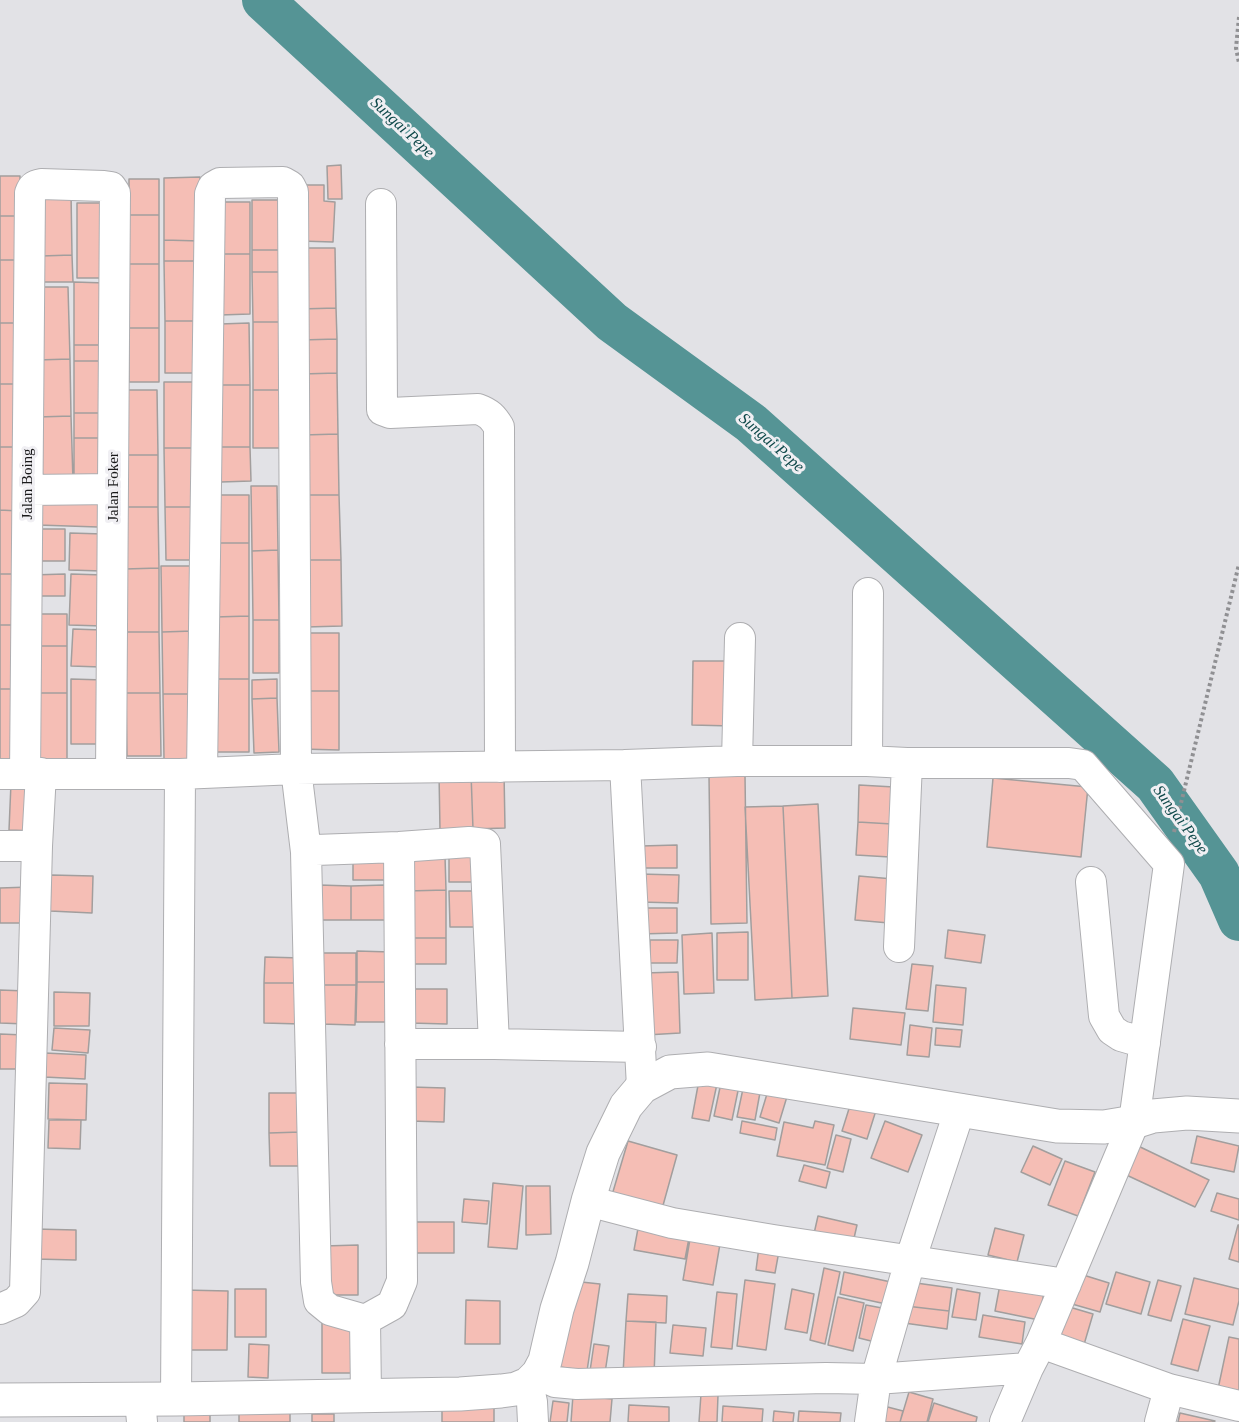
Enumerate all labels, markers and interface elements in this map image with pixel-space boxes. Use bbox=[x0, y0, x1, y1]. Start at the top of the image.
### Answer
water label: Sungai Pepe bbox=[366, 94, 438, 162]
water label: Sungai Pepe bbox=[734, 409, 808, 477]
street label: Jalan Boing bbox=[19, 448, 37, 520]
street label: Jalan Foker bbox=[105, 452, 123, 522]
water label: Sungai Pepe bbox=[1149, 782, 1211, 858]

